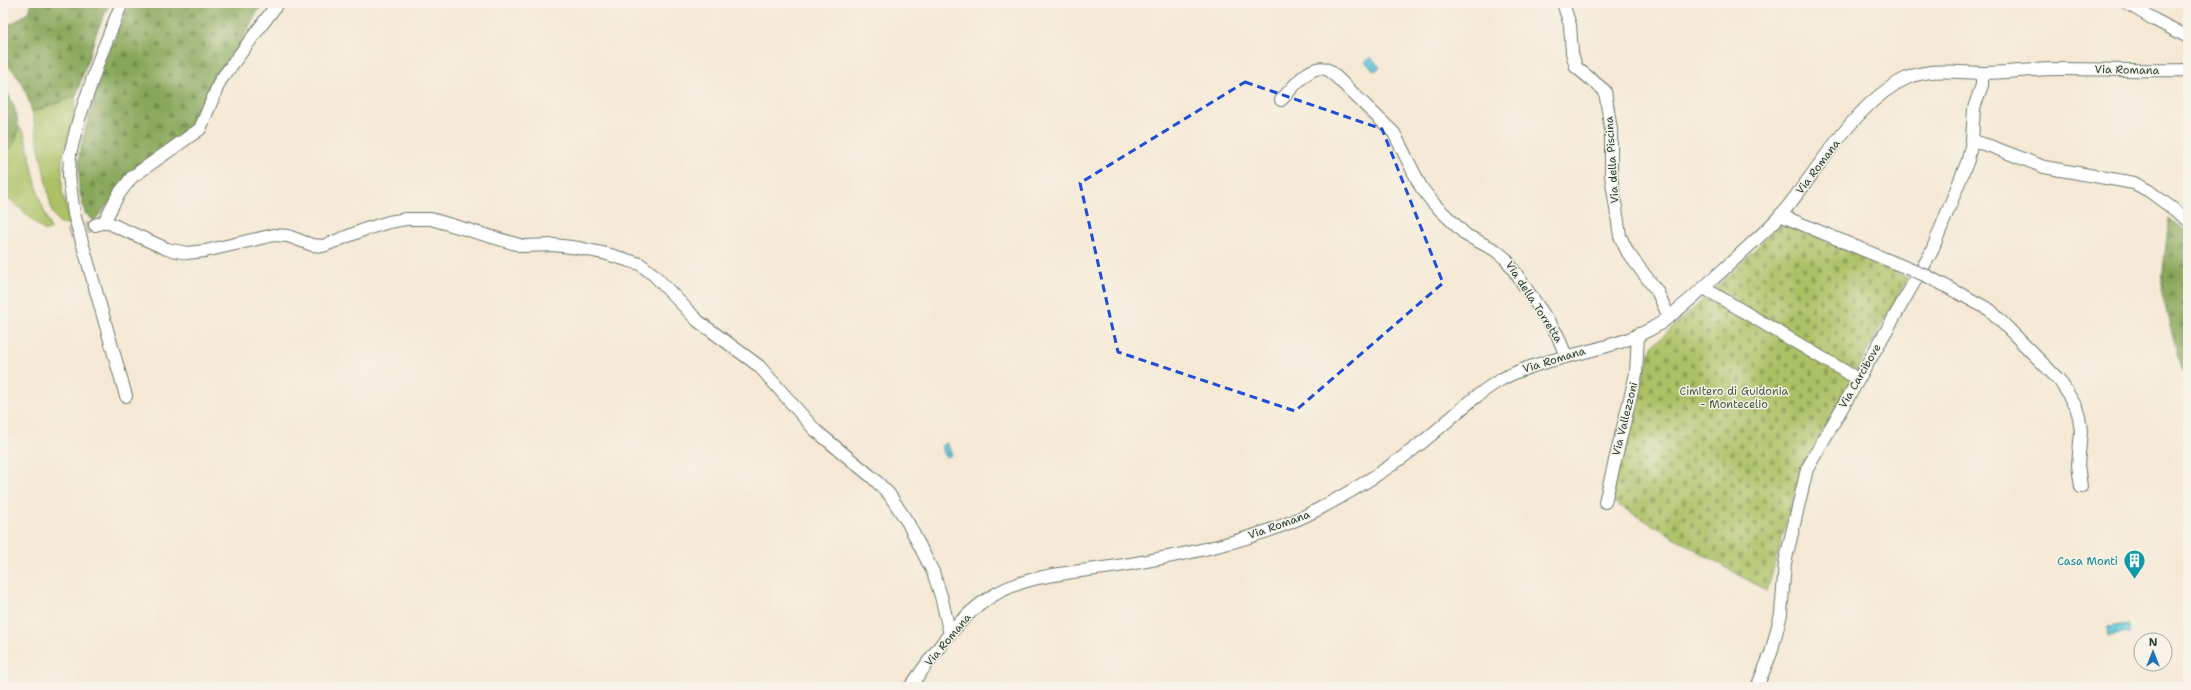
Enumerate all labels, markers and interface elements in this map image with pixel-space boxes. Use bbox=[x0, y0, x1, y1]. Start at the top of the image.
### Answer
street label: Via Romana bbox=[2095, 62, 2160, 78]
street label: Via della Piscina bbox=[1601, 116, 1623, 204]
street label: Via Romana bbox=[1793, 137, 1844, 197]
street label: Via della Torretta bbox=[1502, 258, 1566, 346]
street label: Via Carcibove bbox=[1835, 341, 1885, 411]
street label: Via Romana bbox=[1521, 343, 1587, 377]
street label: Via Vallezzoni bbox=[1609, 380, 1641, 458]
park label: Cimitero di Guidonia - Montecelio bbox=[1680, 384, 1789, 412]
street label: Via Romana bbox=[1246, 507, 1312, 543]
building icon: Casa Monti bbox=[2121, 548, 2147, 581]
place label: Casa Monti bbox=[2057, 554, 2118, 569]
street label: Via Romana bbox=[921, 610, 975, 670]
north arrow bbox=[2133, 632, 2173, 672]
text: N bbox=[2149, 635, 2158, 650]

